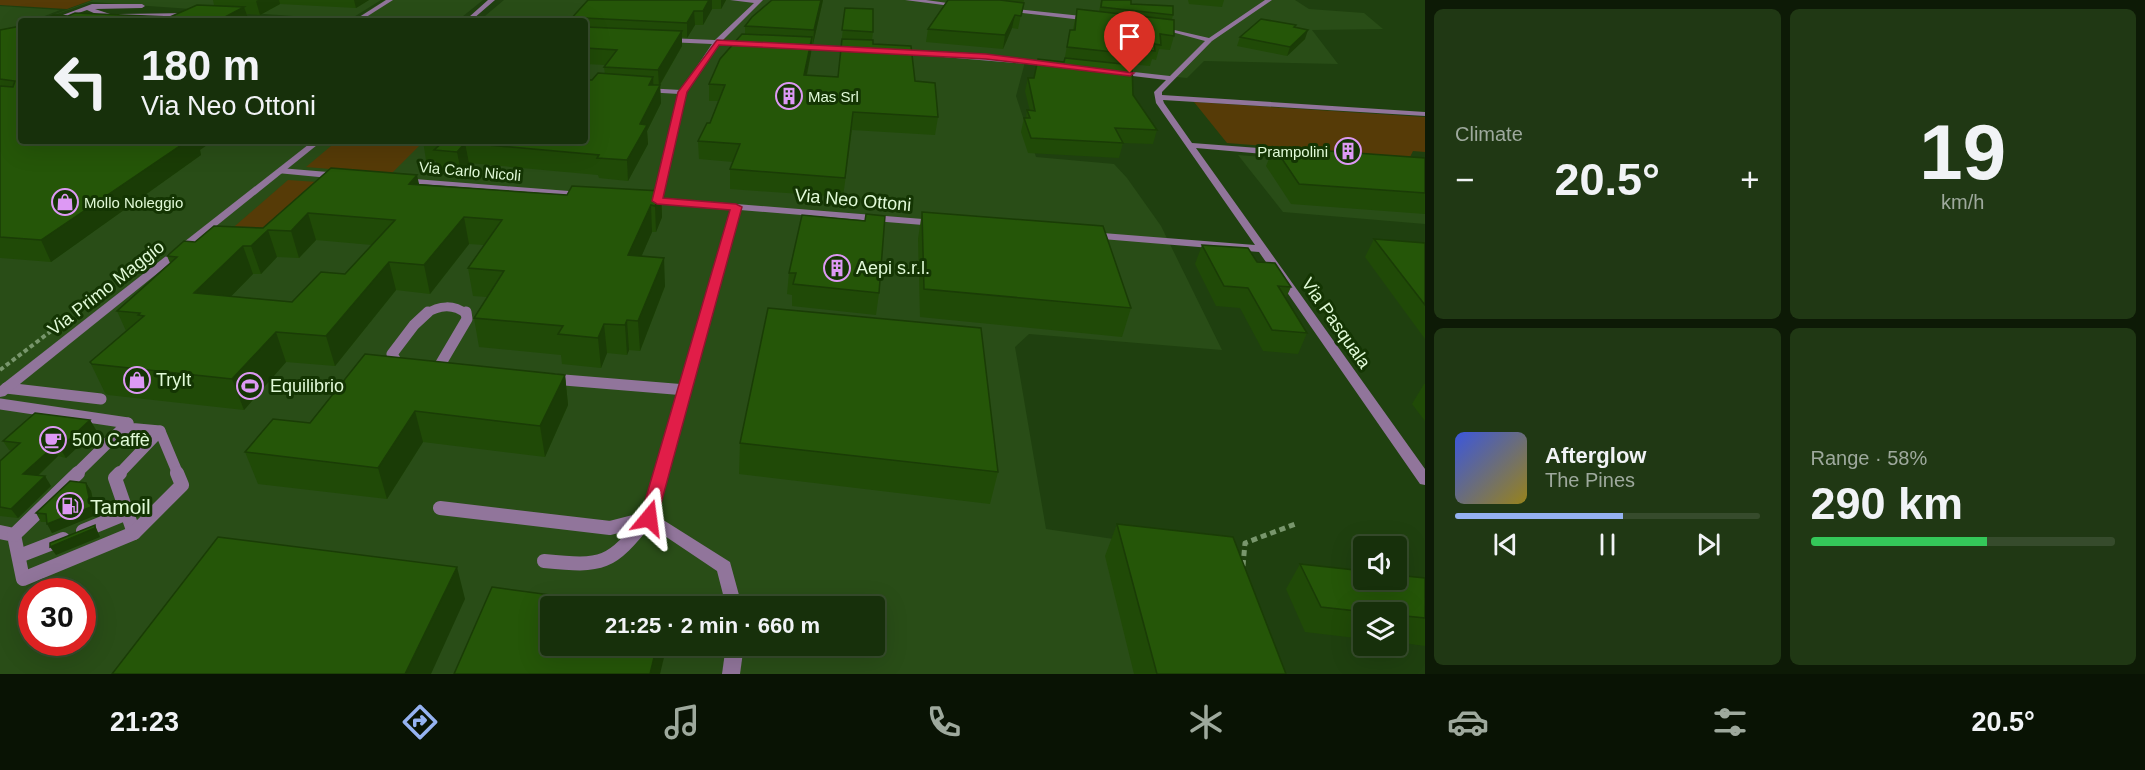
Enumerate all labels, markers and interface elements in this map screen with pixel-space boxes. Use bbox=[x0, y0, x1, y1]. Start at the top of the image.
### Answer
pin bbox=[1104, 11, 1155, 73]
icon: arrive bbox=[1113, 20, 1146, 53]
icon: left bbox=[42, 42, 120, 120]
text: 180 m bbox=[141, 42, 260, 89]
building icon: Mas Srl bbox=[774, 81, 804, 111]
place label: Mas Srl bbox=[808, 88, 859, 105]
text: Via Neo Ottoni bbox=[141, 91, 316, 121]
text: 19 bbox=[1919, 108, 2006, 196]
text: Climate bbox=[1455, 123, 1523, 145]
building icon: Prampolini bbox=[1333, 136, 1363, 166]
place label: Prampolini bbox=[1257, 143, 1328, 160]
text: 20.5° bbox=[1554, 154, 1660, 205]
street label: Via Carlo Nicoli bbox=[418, 158, 522, 184]
text: − bbox=[1455, 161, 1474, 198]
text: + bbox=[1740, 161, 1760, 198]
street label: Via Neo Ottoni bbox=[794, 185, 912, 215]
shop icon: Mollo Noleggio bbox=[50, 187, 80, 217]
text: km/h bbox=[1941, 191, 1984, 213]
place label: Mollo Noleggio bbox=[84, 194, 183, 211]
street label: Via Primo Maggio bbox=[44, 236, 168, 340]
building icon: Aepi s.r.l. bbox=[822, 253, 852, 283]
place label: Aepi s.r.l. bbox=[856, 258, 930, 278]
street label: Via Pasquala bbox=[1297, 274, 1375, 373]
shop icon: TryIt bbox=[122, 365, 152, 395]
place label: TryIt bbox=[156, 370, 191, 390]
sports icon: Equilibrio bbox=[235, 371, 265, 401]
place label: Equilibrio bbox=[270, 376, 344, 396]
cafe icon: 500 Caffè bbox=[38, 425, 68, 455]
place label: 500 Caffè bbox=[72, 430, 150, 450]
text: Afterglow bbox=[1545, 443, 1646, 468]
text: Range · 58% bbox=[1811, 447, 1927, 469]
text: The Pines bbox=[1545, 469, 1635, 491]
text: 290 km bbox=[1811, 478, 1963, 529]
position arrow bbox=[617, 486, 681, 550]
fuel station icon: Tamoil bbox=[55, 491, 85, 521]
place label: Tamoil bbox=[90, 495, 151, 518]
icon: previous bbox=[1489, 528, 1522, 561]
icon: pause bbox=[1591, 528, 1624, 561]
icon: next bbox=[1692, 528, 1725, 561]
map controls bbox=[1353, 536, 1407, 656]
button: sound bbox=[1353, 536, 1407, 590]
speed limit sign: 30 bbox=[18, 578, 96, 656]
button: layers bbox=[1353, 602, 1407, 656]
text: 21:25 · 2 min · 660 m bbox=[605, 613, 820, 638]
icon: directions bbox=[399, 701, 441, 743]
icon: music bbox=[661, 701, 703, 743]
icon: phone bbox=[923, 701, 965, 743]
icon: climate bbox=[1185, 701, 1227, 743]
icon: car bbox=[1447, 701, 1489, 743]
icon: filters bbox=[1709, 701, 1751, 743]
text: 21:23 bbox=[110, 707, 179, 737]
text: 20.5° bbox=[1972, 707, 2035, 737]

